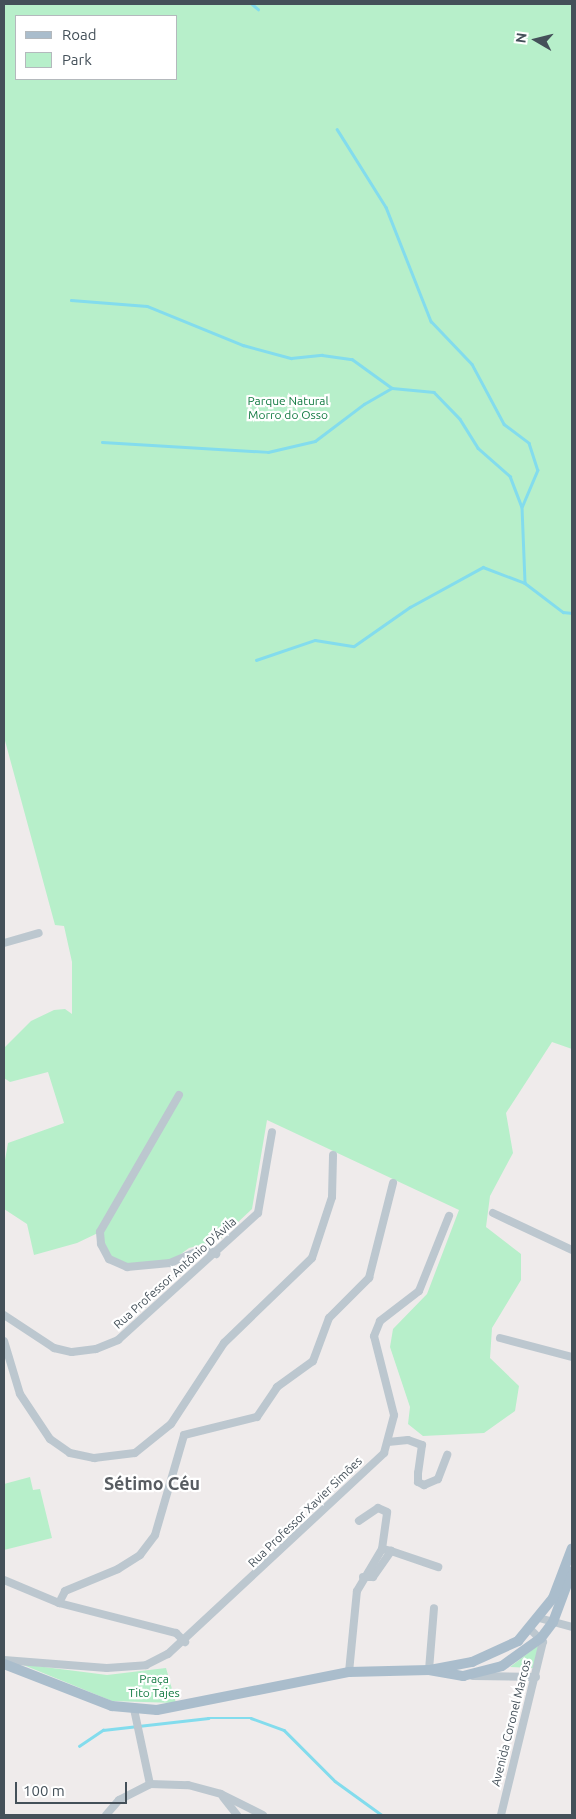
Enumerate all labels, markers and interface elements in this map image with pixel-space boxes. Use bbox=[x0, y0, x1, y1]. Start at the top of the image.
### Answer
legend bbox=[15, 15, 178, 80]
north arrow bbox=[511, 15, 561, 65]
text: Road bbox=[62, 26, 97, 43]
text: N bbox=[512, 32, 530, 44]
text: Park bbox=[62, 51, 92, 68]
park label: Parque Natural Morro do Osso bbox=[247, 394, 329, 422]
street label: Rua Professor Antônio D'Ávila bbox=[111, 1214, 239, 1332]
street label: Rua Professor Xavier Simões bbox=[245, 1454, 365, 1570]
district label: Sétimo Céu bbox=[104, 1472, 200, 1494]
street label: Avenida Coronel Marcos bbox=[488, 1658, 534, 1788]
park label: Praça Tito Tajes bbox=[128, 1672, 180, 1700]
scale bar bbox=[18, 1772, 130, 1804]
text: 100 m bbox=[23, 1782, 65, 1799]

